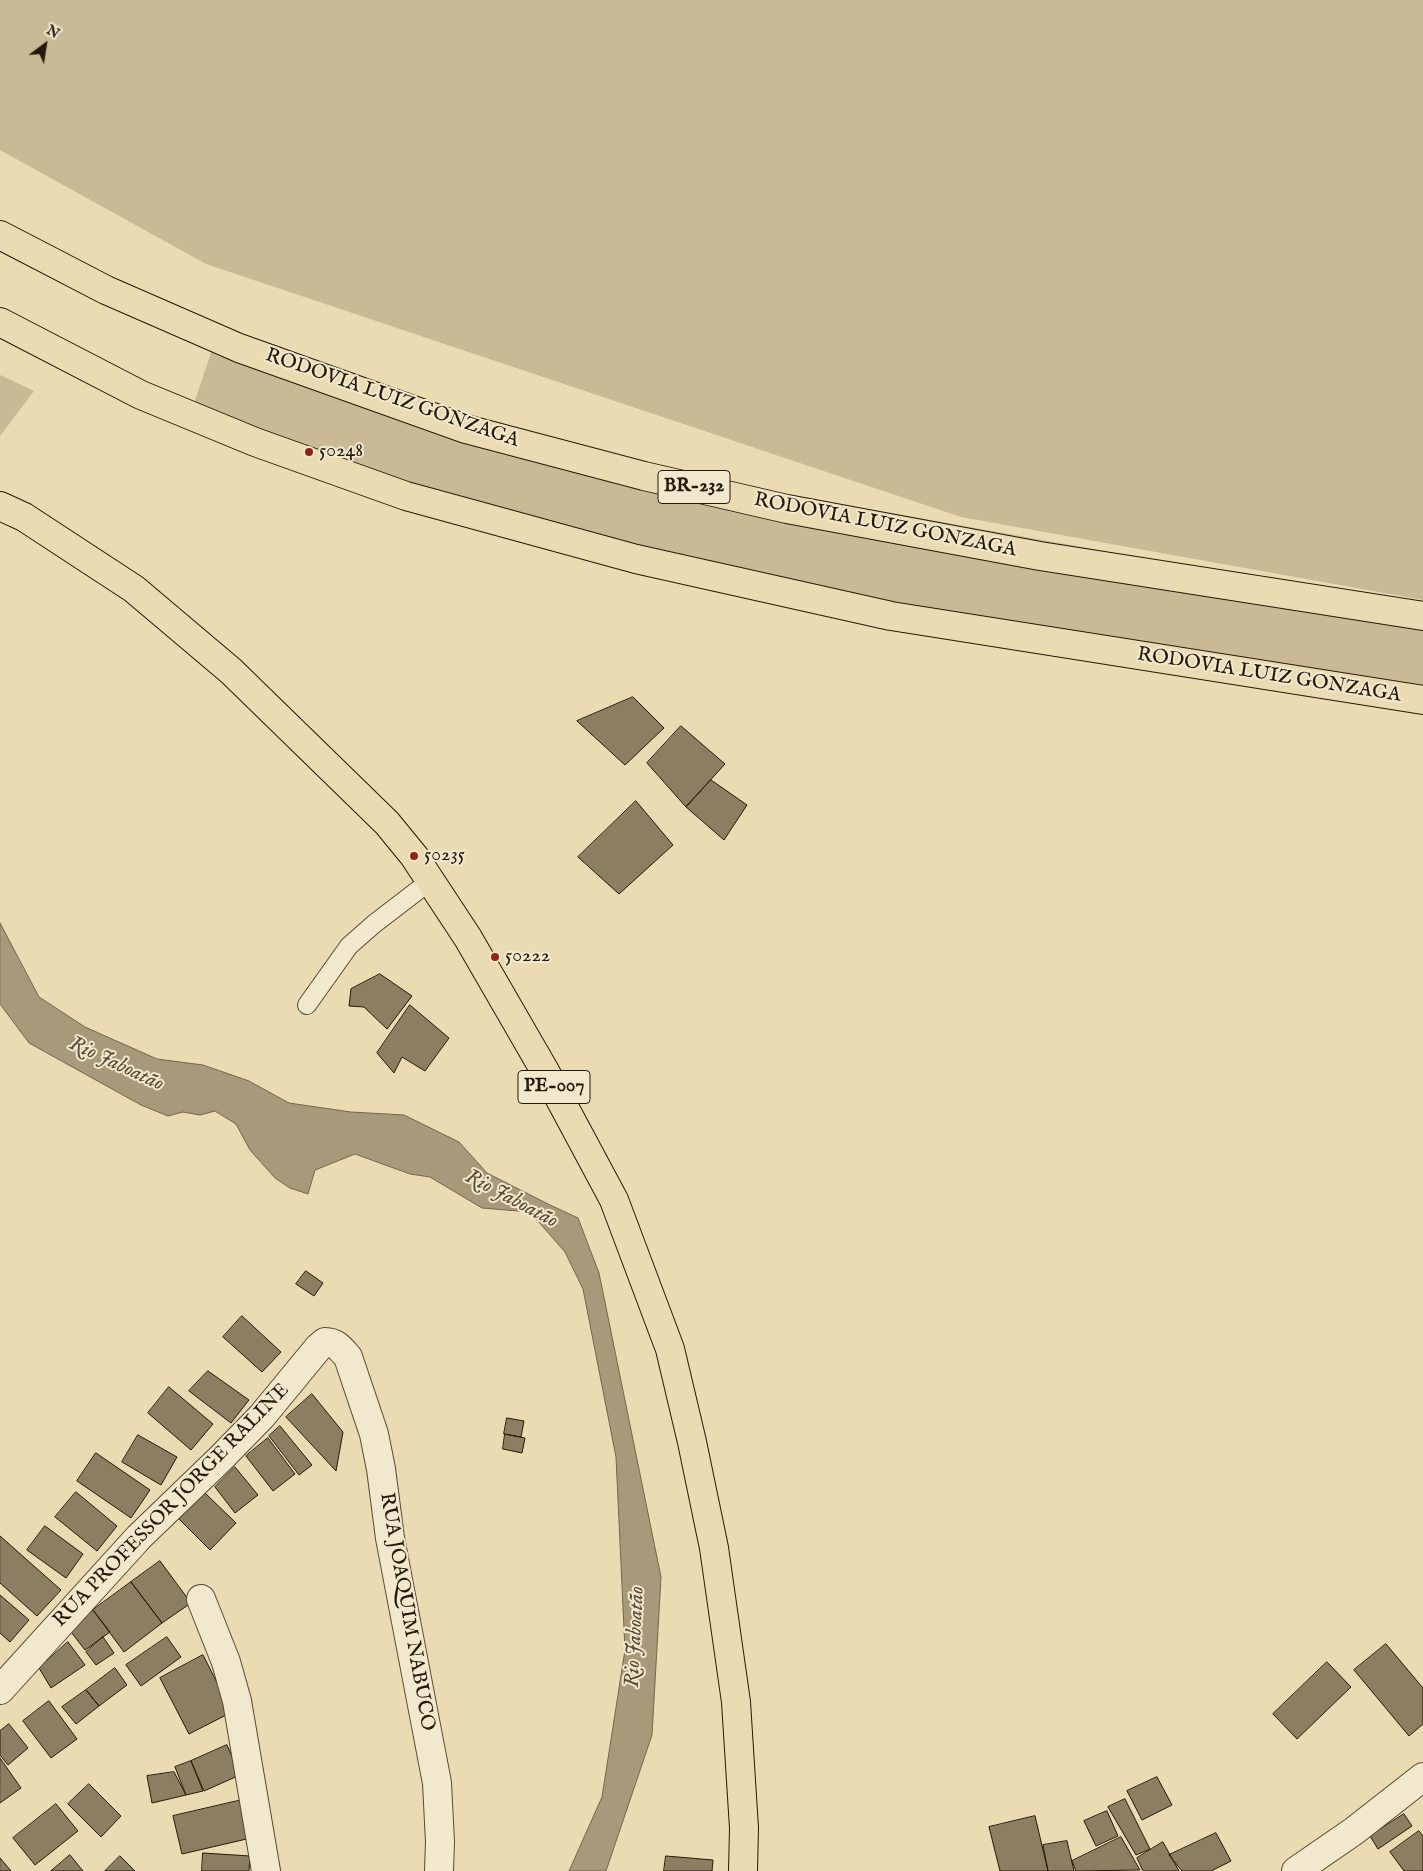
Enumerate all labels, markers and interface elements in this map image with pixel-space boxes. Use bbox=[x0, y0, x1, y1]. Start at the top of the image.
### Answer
north arrow bbox=[20, 20, 70, 70]
text: N bbox=[43, 21, 63, 43]
street label: RODOVIA LUIZ GONZAGA bbox=[262, 344, 522, 454]
place label: 50248 bbox=[319, 440, 363, 464]
marker: 50248 bbox=[303, 446, 315, 458]
road number: BR-232 bbox=[658, 471, 730, 504]
street label: RODOVIA LUIZ GONZAGA bbox=[752, 489, 1018, 563]
street label: RODOVIA LUIZ GONZAGA bbox=[1135, 643, 1403, 709]
place label: 50235 bbox=[424, 844, 465, 868]
marker: 50235 bbox=[408, 850, 420, 862]
place label: 50222 bbox=[505, 945, 550, 969]
marker: 50222 bbox=[489, 951, 501, 963]
water label: Rio Jaboatão bbox=[65, 1032, 167, 1098]
road number: PE-007 bbox=[518, 1070, 590, 1104]
water label: Rio Jaboatão bbox=[460, 1165, 562, 1235]
street label: RUA PROFESSOR JORGE RALINE bbox=[49, 1379, 295, 1633]
street label: RUA JOAQUIM NABUCO bbox=[373, 1491, 439, 1733]
water label: Rio Jaboatão bbox=[621, 1586, 651, 1688]

